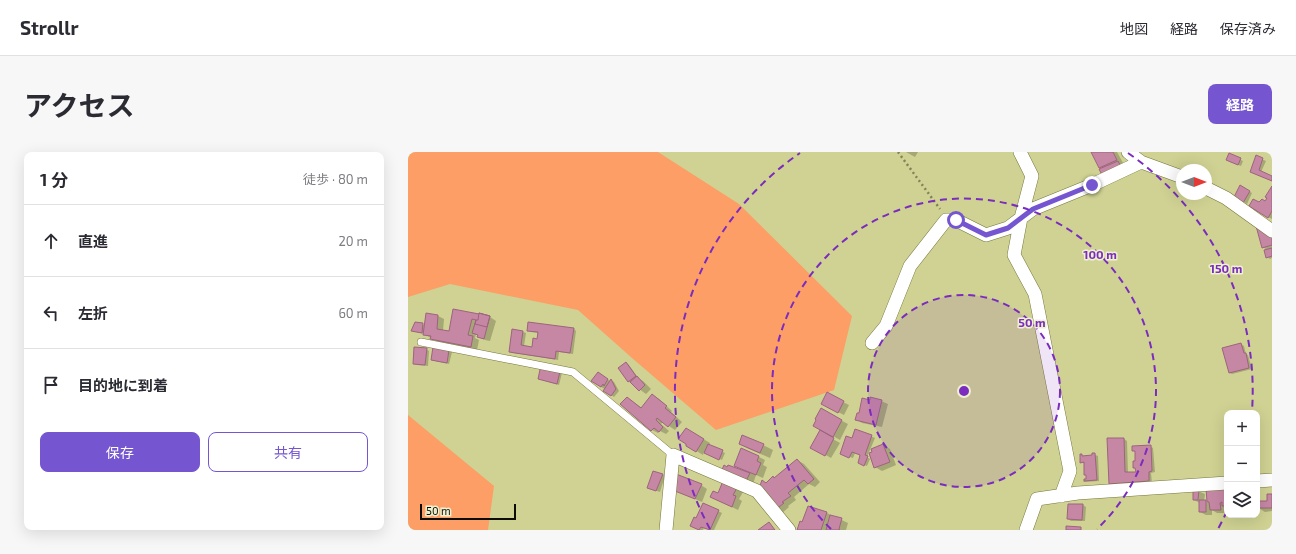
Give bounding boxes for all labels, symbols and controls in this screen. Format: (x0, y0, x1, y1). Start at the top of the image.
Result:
text: Strollr (20, 16, 79, 39)
text: 地図 (1120, 20, 1148, 37)
text: 経路 (1170, 20, 1198, 37)
text: 保存済み (1220, 20, 1276, 37)
button: 経路 (1208, 84, 1272, 124)
text: アクセス (24, 88, 135, 122)
north arrow (1176, 164, 1212, 200)
text: 1 分 (40, 169, 68, 189)
text: 徒歩 · 80 m (303, 171, 368, 187)
route end (1083, 176, 1101, 194)
route start (947, 211, 965, 229)
icon: ahead (40, 230, 62, 252)
text: 直進 (78, 232, 108, 250)
text: 20 m (339, 233, 368, 249)
text: 100 m (1083, 247, 1117, 261)
text: 150 m (1210, 261, 1242, 275)
icon: left (40, 302, 62, 324)
text: 左折 (78, 304, 108, 322)
text: 60 m (338, 305, 368, 321)
text: 50 m (1018, 315, 1046, 329)
icon: arrive (40, 374, 62, 396)
text: 目的地に到着 (78, 376, 168, 394)
centre of rings (957, 384, 971, 398)
map controls (1224, 410, 1260, 518)
button: + (1224, 410, 1260, 446)
button: 保存 (40, 432, 200, 472)
button: 共有 (208, 432, 368, 472)
button: − (1224, 446, 1260, 482)
button: layers (1224, 482, 1260, 518)
scale bar (420, 502, 516, 521)
text: 50 m (426, 504, 451, 517)

